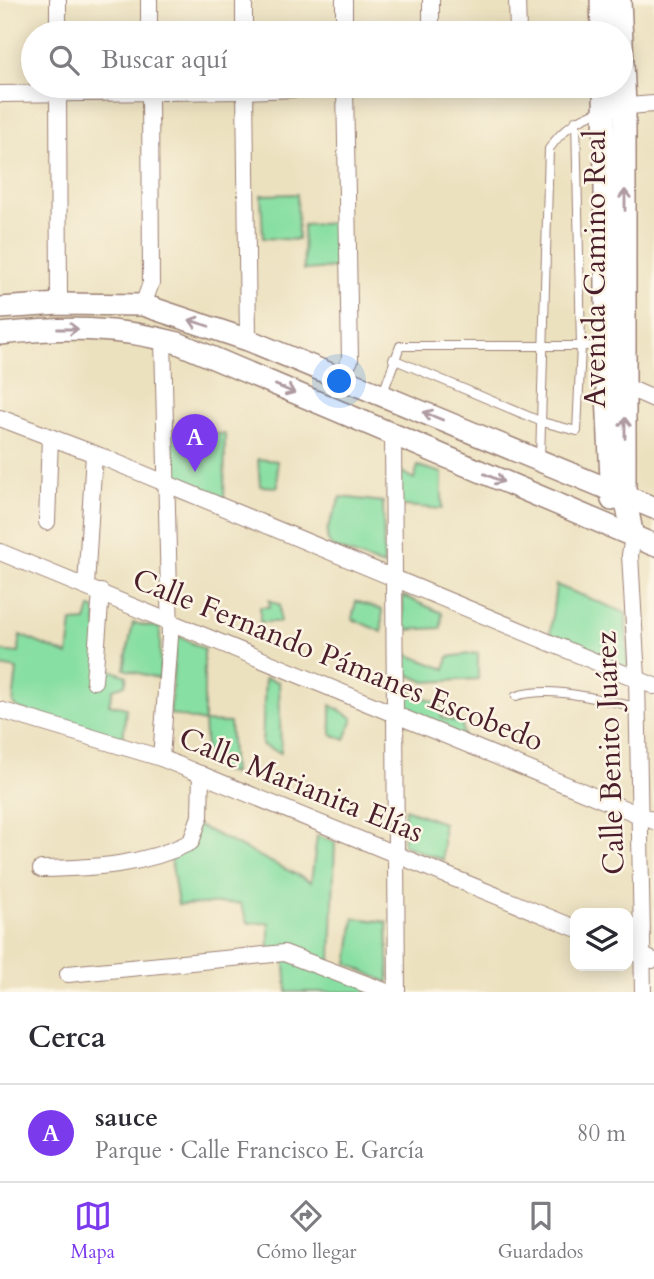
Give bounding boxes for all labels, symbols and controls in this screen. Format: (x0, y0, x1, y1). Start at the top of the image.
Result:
search box (21, 21, 633, 98)
icon: search (45, 41, 83, 79)
text: Buscar aquí (101, 42, 228, 77)
street label: Avenida Camino Real (575, 129, 616, 408)
one-way arrow (618, 189, 632, 212)
one-way arrow (188, 316, 210, 328)
one-way arrow (56, 322, 79, 336)
your location (322, 364, 356, 398)
one-way arrow (274, 383, 295, 396)
one-way arrow (422, 409, 444, 422)
pin: A (172, 414, 218, 472)
one-way arrow (618, 416, 632, 439)
one-way arrow (483, 472, 504, 485)
street label: Calle Fernando Pámanes Escobedo (126, 559, 550, 761)
street label: Calle Benito Juárez (585, 630, 635, 875)
street label: Calle Marianita Elías (173, 717, 429, 853)
map controls (570, 908, 633, 971)
button: layers (570, 908, 633, 971)
text: Cerca (28, 1017, 106, 1058)
text: sauce (95, 1100, 158, 1135)
text: A (42, 1118, 60, 1149)
text: 80 m (577, 1118, 626, 1149)
text: Parque · Calle Francisco E. García (95, 1135, 424, 1166)
tab: Mapa (71, 1197, 115, 1265)
tab: Cómo llegar (256, 1197, 357, 1265)
tab: Guardados (498, 1197, 583, 1265)

